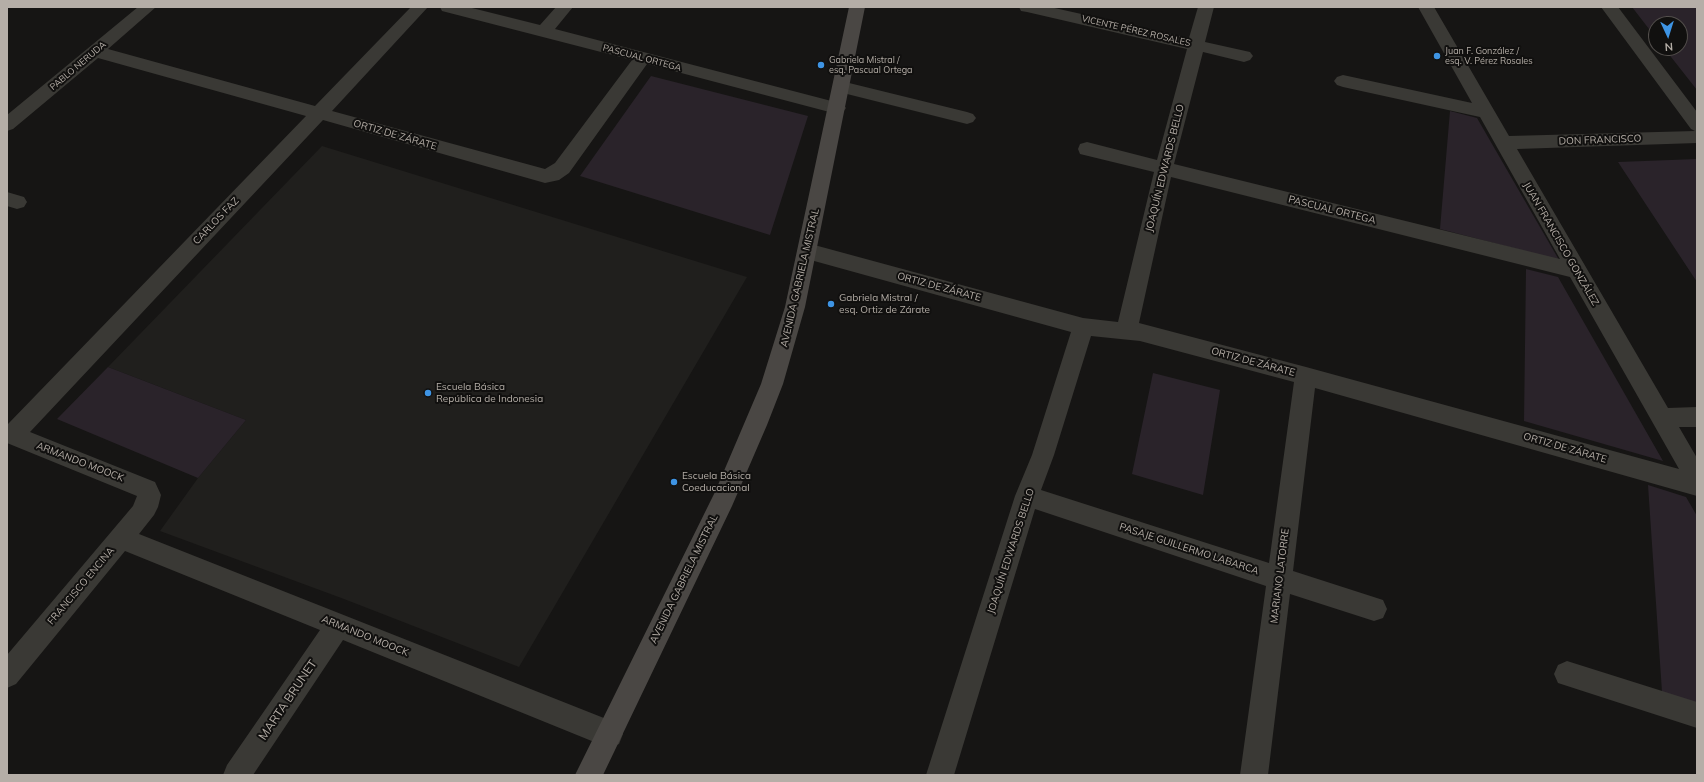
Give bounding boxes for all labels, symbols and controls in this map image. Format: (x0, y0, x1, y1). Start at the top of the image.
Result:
street label: VICENTE PÉREZ ROSALES (1081, 13, 1191, 49)
north arrow (1648, 16, 1688, 56)
street label: PABLO NERUDA (48, 39, 108, 93)
text: N (1664, 40, 1673, 54)
street label: PASCUAL ORTEGA (602, 42, 682, 74)
place label: Juan F. González / esq. V. Pérez Rosales (1445, 46, 1533, 67)
marker: Juan F. González / esq. V. Pérez Rosales (1432, 51, 1442, 61)
place label: Gabriela Mistral / esq. Pascual Ortega (829, 55, 912, 76)
marker: Gabriela Mistral / esq. Pascual Ortega (816, 60, 826, 70)
street label: JOAQUÍN EDWARDS BELLO (1143, 103, 1187, 233)
street label: ORTIZ DE ZÁRATE (352, 117, 438, 153)
street label: DON FRANCISCO (1559, 133, 1641, 147)
street label: JUAN FRANCISCO GONZÁLEZ (1521, 180, 1601, 308)
street label: PASCUAL ORTEGA (1287, 193, 1377, 227)
street label: CARLOS FAZ (191, 195, 241, 247)
street label: AVENIDA GABRIELA MISTRAL (778, 207, 822, 349)
street label: ORTIZ DE ZÁRATE (896, 270, 982, 304)
place label: Gabriela Mistral / esq. Ortiz de Zárate (839, 292, 930, 316)
marker: Gabriela Mistral / esq. Ortiz de Zárate (826, 299, 836, 309)
street label: ORTIZ DE ZÁRATE (1210, 345, 1296, 379)
place label: Escuela Básica República de Indonesia (436, 381, 543, 404)
marker: Escuela Básica República de Indonesia (423, 388, 433, 398)
street label: ORTIZ DE ZÁRATE (1522, 430, 1608, 466)
street label: ARMANDO MOOCK (35, 440, 125, 484)
place label: Escuela Básica Coeducacional (682, 470, 751, 494)
marker: Escuela Básica Coeducacional (669, 477, 679, 487)
street label: JOAQUÍN EDWARDS BELLO (985, 487, 1037, 615)
street label: AVENIDA GABRIELA MISTRAL (647, 513, 721, 645)
street label: PASAJE GUILLERMO LABARCA (1118, 521, 1260, 577)
street label: MARIANO LATORRE (1268, 528, 1292, 624)
street label: FRANCISCO ENCINA (45, 545, 117, 627)
street label: ARMANDO MOOCK (320, 613, 410, 659)
street label: MARTA BRUNET (256, 657, 320, 743)

